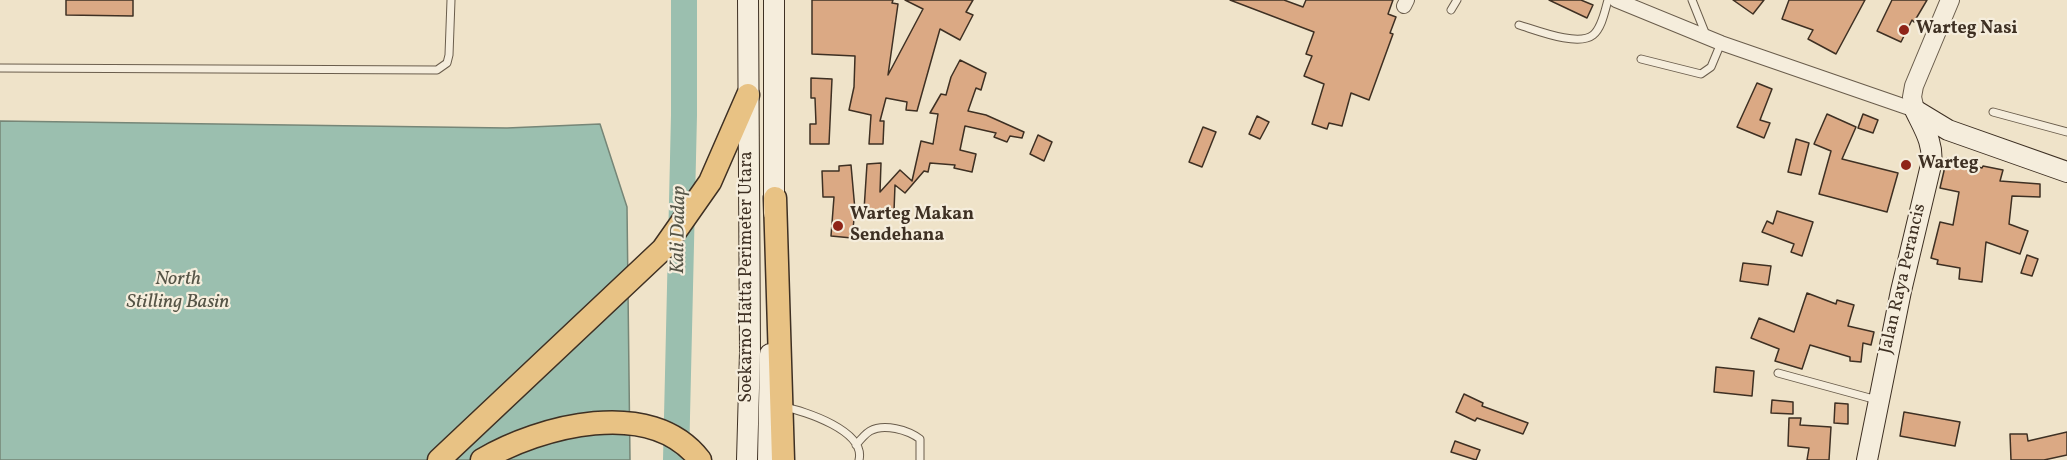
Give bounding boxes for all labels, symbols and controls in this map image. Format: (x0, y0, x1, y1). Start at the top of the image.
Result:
place label: Warteg Nasi (1916, 19, 2018, 41)
marker: Warteg Nasi (1897, 23, 1911, 37)
street label: Soekarno Hatta Perimeter Utara (737, 151, 759, 403)
place label: Warteg (1918, 154, 1979, 176)
marker: Warteg (1899, 158, 1913, 172)
water label: Kali Dadap (667, 186, 693, 274)
street label: Jalan Raya Perancis (1876, 202, 1932, 356)
place label: Warteg Makan Sendehana (850, 205, 974, 248)
marker: Warteg Makan Sendehana (831, 219, 845, 233)
water label: North Stilling Basin (127, 268, 229, 315)

